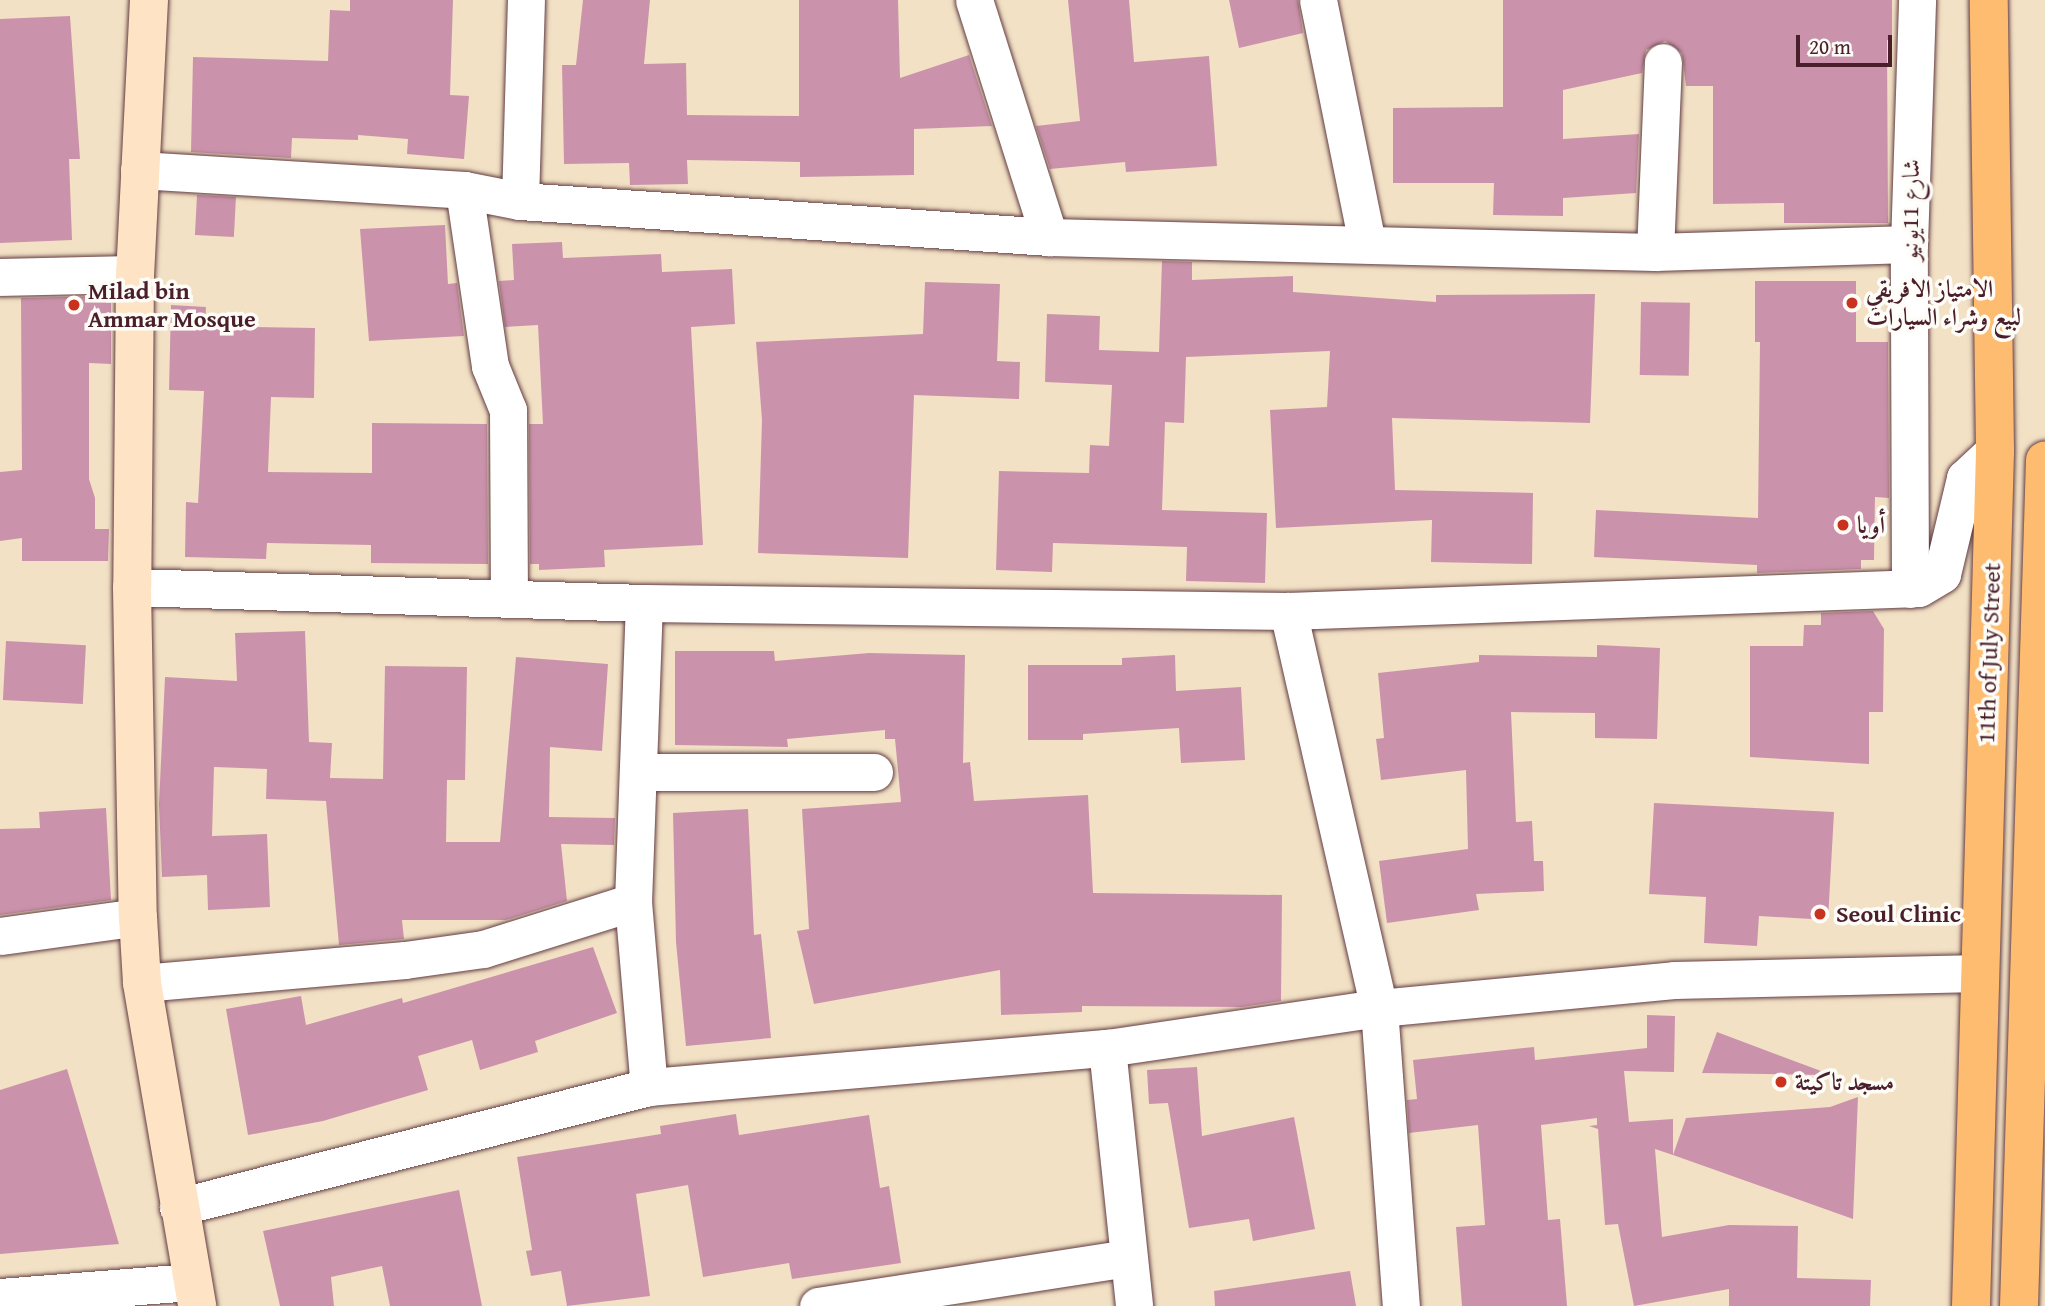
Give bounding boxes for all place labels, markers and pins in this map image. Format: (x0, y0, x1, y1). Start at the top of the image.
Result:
place label: الامتياز الافريقي لبيع وشراء السيارات (1866, 275, 2021, 331)
place label: Milad bin Ammar Mosque (88, 277, 256, 333)
marker: الامتياز الافريقي لبيع وشراء السيارات (1844, 295, 1860, 311)
marker: Milad bin Ammar Mosque (66, 297, 82, 313)
place label: أويا (1857, 511, 1885, 539)
marker: أويا (1835, 517, 1851, 533)
place label: Seoul Clinic (1836, 900, 1961, 928)
marker: Seoul Clinic (1810, 904, 1830, 924)
place label: مسجد تاكيتة (1795, 1068, 1894, 1096)
marker: مسجد تاكيتة (1773, 1074, 1789, 1090)

